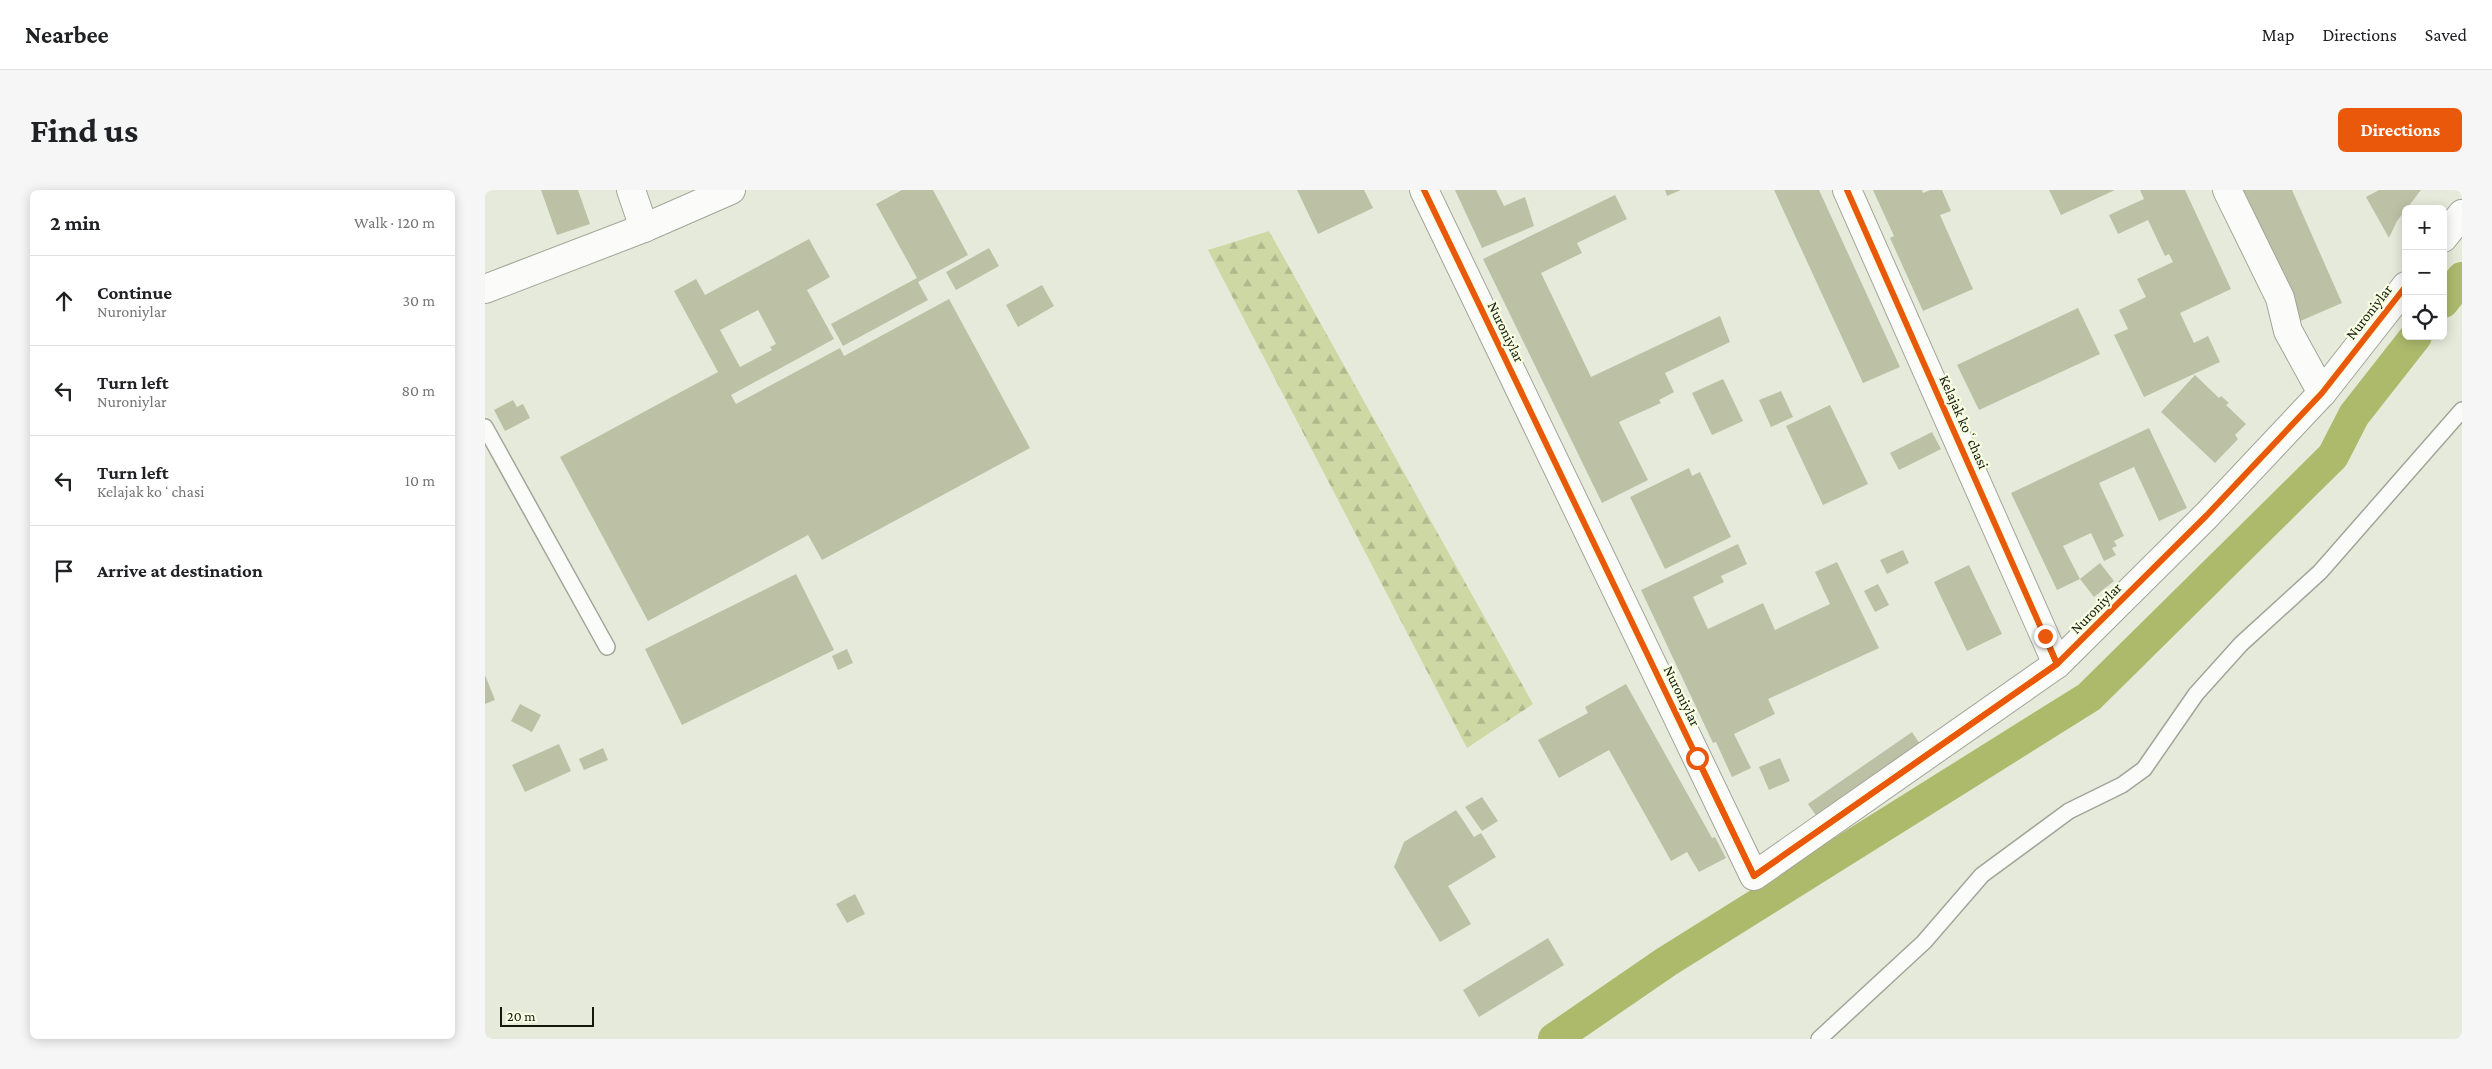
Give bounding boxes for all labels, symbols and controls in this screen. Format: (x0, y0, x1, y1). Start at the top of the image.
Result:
text: Nearbee (25, 21, 109, 48)
text: Map (2262, 25, 2294, 45)
text: Directions (2322, 25, 2397, 45)
text: Saved (2425, 25, 2467, 45)
button: Directions (2338, 108, 2462, 152)
text: Find us (30, 111, 138, 150)
map controls (2402, 205, 2447, 340)
button: + (2402, 205, 2447, 250)
text: 2 min (50, 211, 101, 235)
text: Walk · 120 m (354, 214, 435, 231)
button: − (2402, 250, 2447, 295)
street label: Nuroniylar (2343, 281, 2397, 343)
text: Continue (97, 282, 172, 303)
icon: ahead (50, 287, 78, 315)
text: 30 m (403, 292, 435, 309)
button: locate (2402, 295, 2447, 340)
street label: Nuroniylar (1484, 299, 1528, 366)
text: Nuroniylar (97, 303, 167, 320)
text: Turn left (97, 372, 169, 393)
street label: Kelajak koʻchasi (1935, 373, 1992, 472)
icon: left (50, 377, 78, 405)
text: 80 m (401, 382, 435, 399)
text: Nuroniylar (97, 393, 167, 410)
text: Turn left (97, 462, 169, 483)
icon: left (50, 467, 78, 495)
text: 10 m (405, 472, 435, 489)
text: Kelajak koʻchasi (97, 483, 204, 500)
icon: arrive (50, 557, 78, 585)
text: Arrive at destination (97, 560, 263, 581)
street label: Nuroniylar (2067, 579, 2126, 637)
route end (2034, 625, 2057, 648)
street label: Nuroniylar (1660, 663, 1704, 730)
route start (1686, 747, 1709, 770)
scale bar (500, 1004, 594, 1027)
text: 20 m (507, 1008, 535, 1024)

